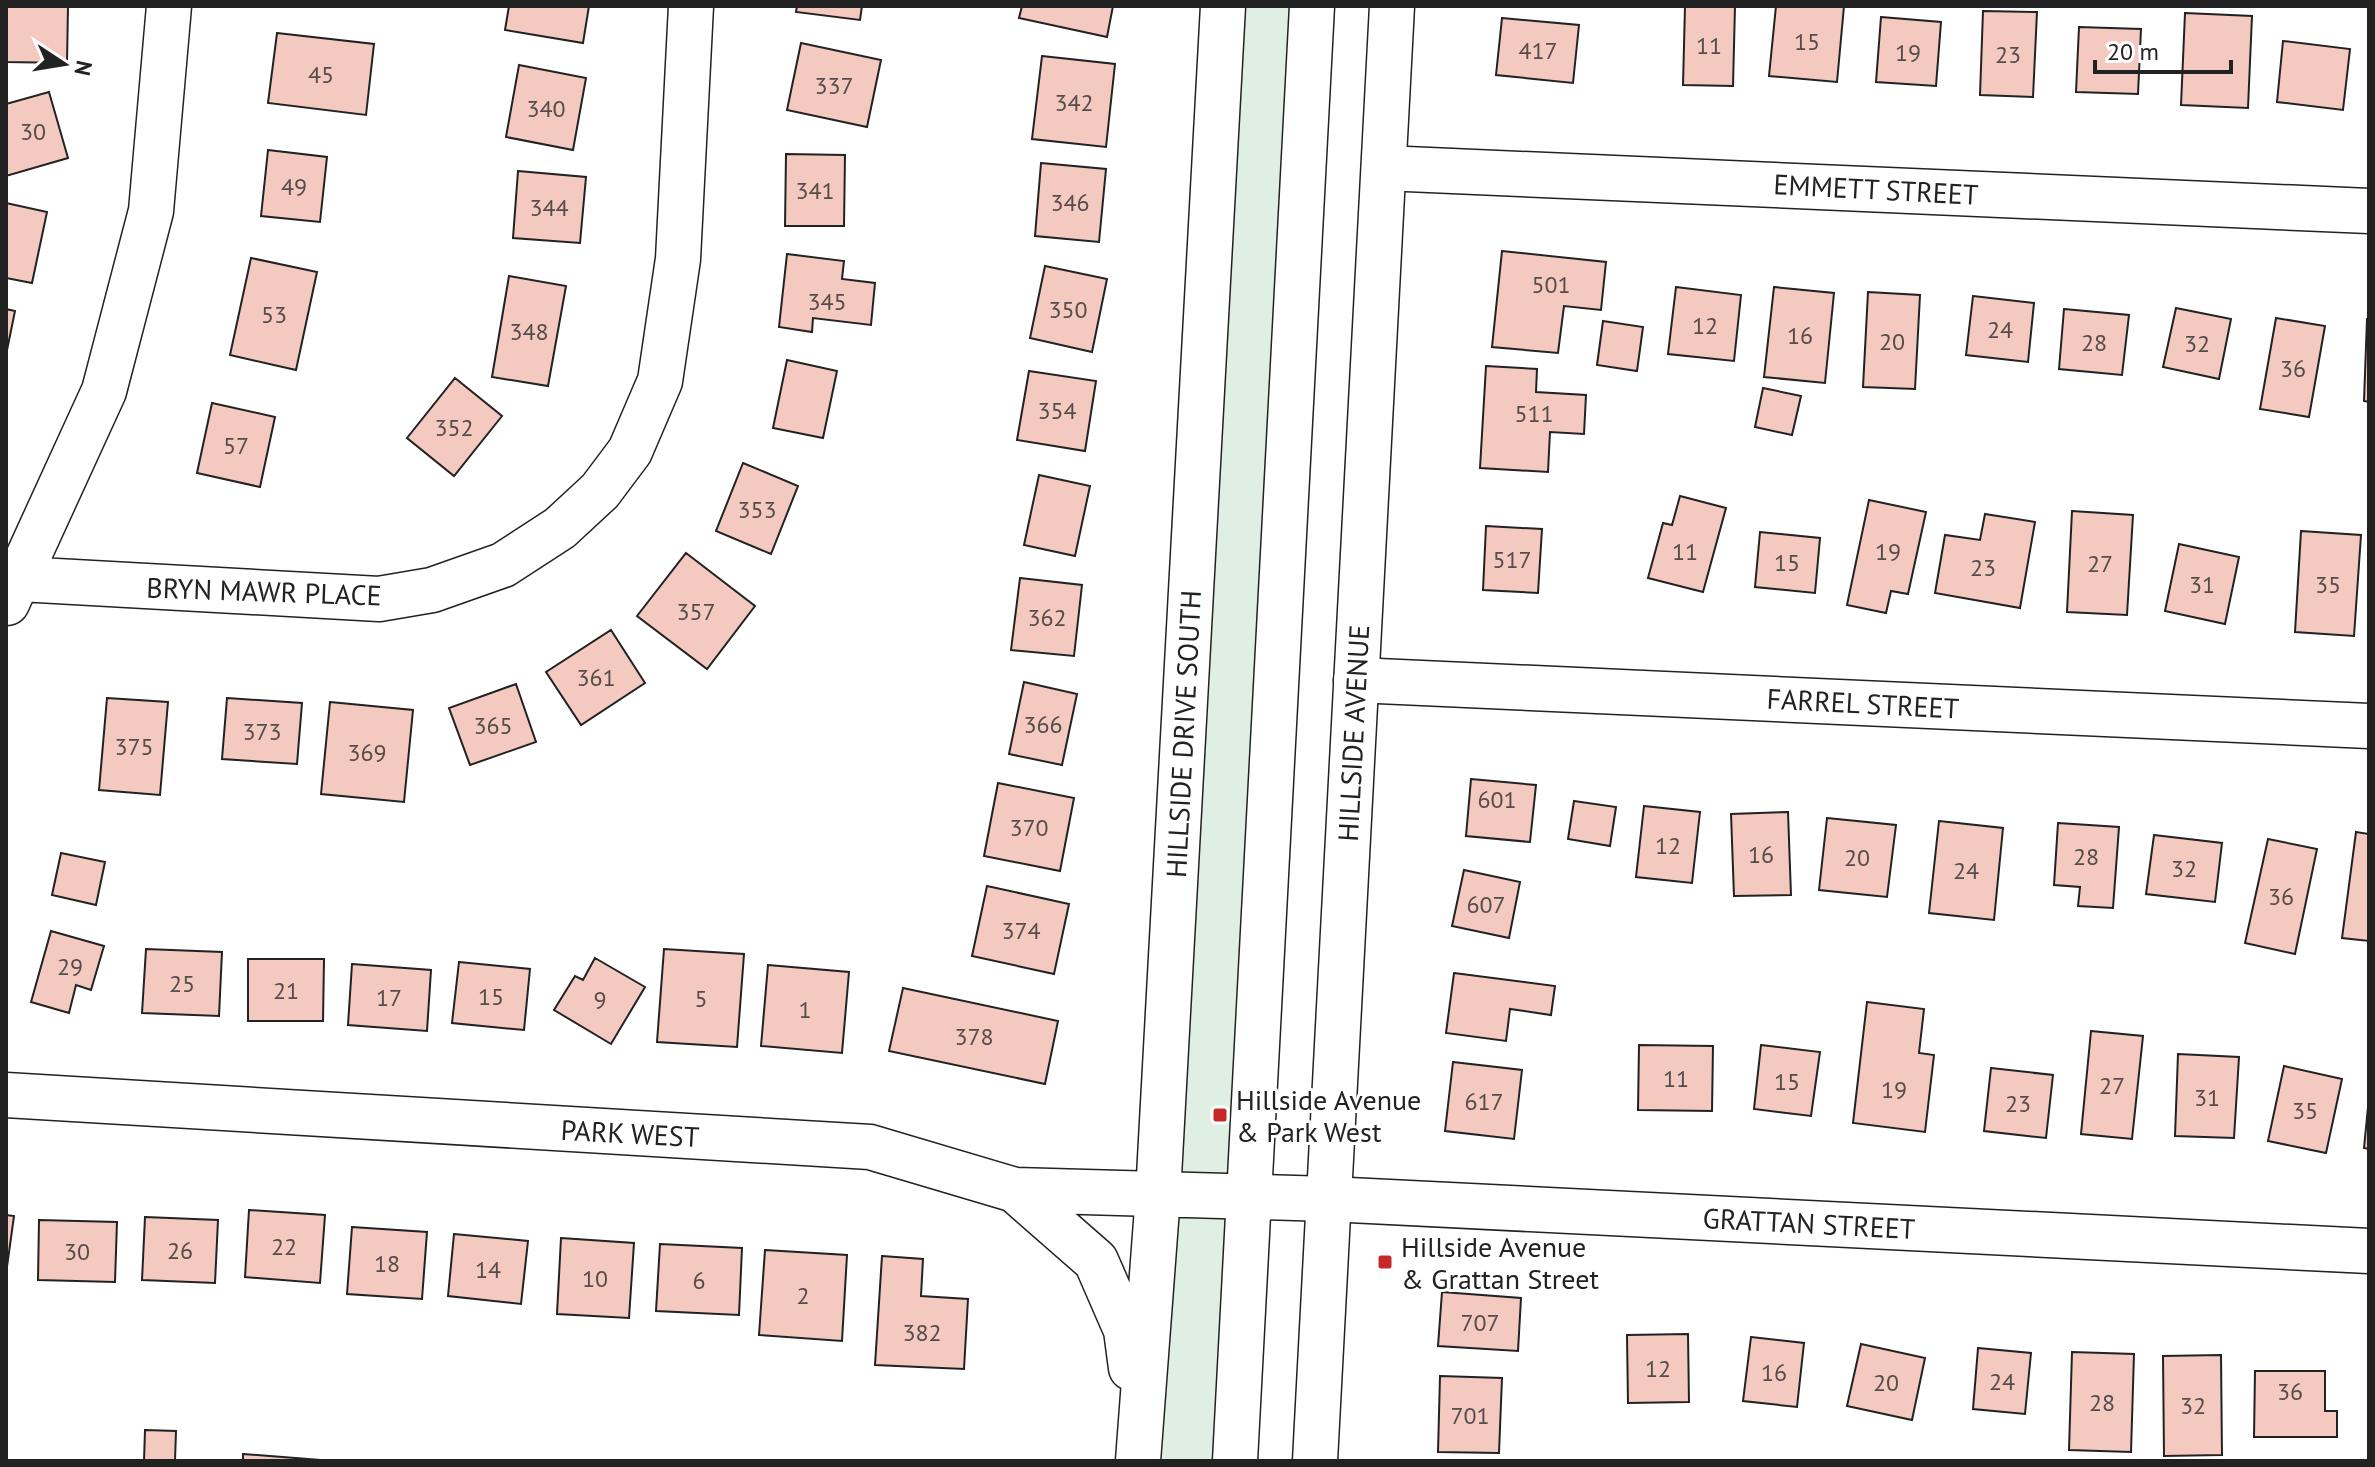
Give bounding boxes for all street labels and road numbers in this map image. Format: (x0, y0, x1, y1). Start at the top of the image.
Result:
street label: EMMETT STREET (1773, 165, 1980, 213)
street label: BRYN MAWR PLACE (146, 568, 382, 614)
street label: HILLSIDE DRIVE SOUTH (1157, 589, 1209, 879)
street label: HILLSIDE AVENUE (1329, 624, 1377, 842)
street label: FARREL STREET (1766, 679, 1961, 727)
street label: PARK WEST (560, 1111, 701, 1155)
street label: GRATTAN STREET (1702, 1199, 1917, 1247)

